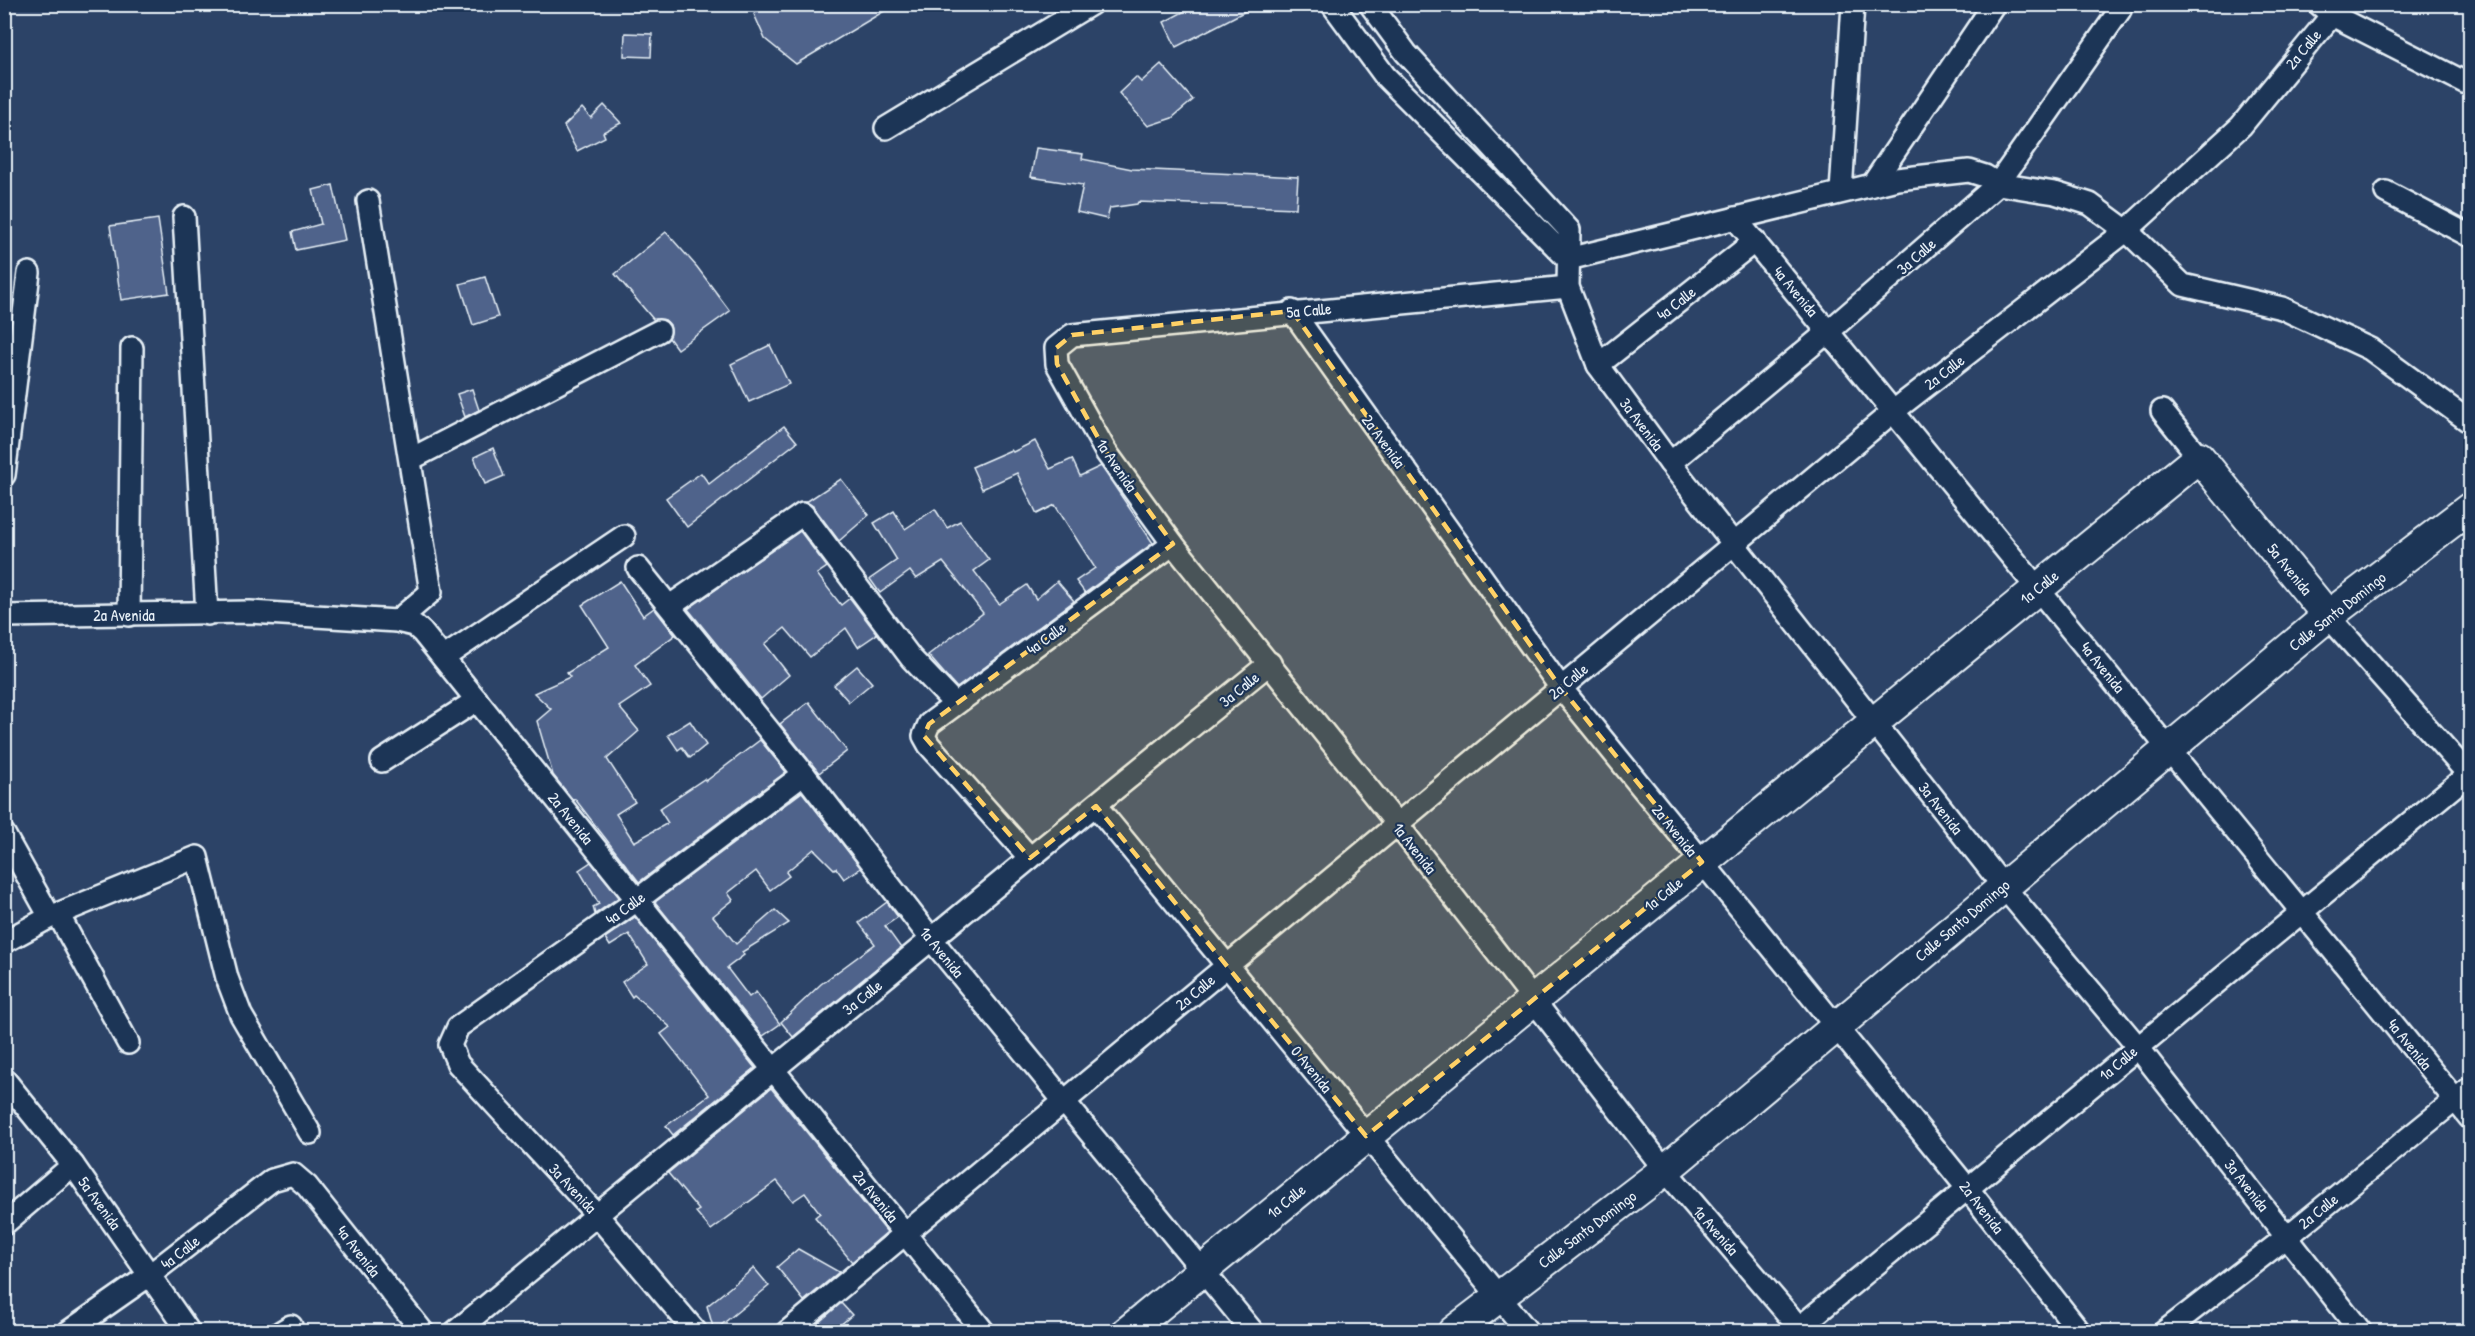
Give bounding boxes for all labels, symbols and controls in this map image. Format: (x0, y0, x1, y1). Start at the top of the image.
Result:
street label: 2a Calle (2280, 24, 2327, 74)
street label: 3a Calle (1892, 232, 1941, 279)
street label: 4a Avenida (1768, 261, 1824, 321)
street label: 4a Calle (1652, 280, 1701, 325)
street label: 5a Calle (1286, 297, 1333, 323)
street label: 2a Calle (1919, 349, 1969, 395)
street label: 3a Avenida (1615, 393, 1669, 455)
street label: 2a Avenida (1357, 410, 1411, 472)
street label: 1a Avenida (1091, 434, 1143, 496)
street label: 5a Avenida (2262, 539, 2318, 599)
street label: 1a Calle (2015, 564, 2064, 609)
street label: Calle Santo Domingo (2284, 566, 2391, 656)
street label: 2a Avenida (93, 604, 155, 626)
street label: 4a Calle (1022, 616, 1071, 660)
street label: 4a Avenida (2076, 637, 2130, 697)
street label: 2a Calle (1543, 657, 1593, 704)
street label: 3a Calle (1214, 666, 1264, 712)
street label: 3a Avenida (1914, 777, 1968, 839)
street label: 2a Avenida (543, 787, 599, 849)
street label: 2a Avenida (1647, 799, 1703, 861)
street label: 1a Avenida (1388, 818, 1442, 878)
street label: 1a Calle (1639, 871, 1688, 916)
street label: Calle Santo Domingo (1910, 873, 2015, 966)
street label: 4a Calle (601, 886, 650, 930)
street label: 1a Avenida (915, 922, 969, 982)
street label: 2a Calle (1170, 968, 1220, 1015)
street label: 3a Calle (837, 974, 887, 1020)
street label: 4a Avenida (2383, 1014, 2437, 1074)
street label: 1a Calle (2094, 1040, 2142, 1086)
street label: 0 Avenida (1286, 1041, 1338, 1097)
street label: 3a Avenida (2220, 1154, 2274, 1216)
street label: 3a Avenida (544, 1158, 602, 1218)
street label: 2a Avenida (848, 1165, 904, 1227)
street label: 5a Avenida (73, 1172, 127, 1234)
street label: 2a Avenida (1954, 1176, 2010, 1238)
street label: 1a Calle (1262, 1178, 1311, 1223)
street label: Calle Santo Domingo (1533, 1184, 1641, 1273)
street label: 2a Calle (2293, 1188, 2343, 1234)
street label: 1a Avenida (1688, 1200, 1744, 1260)
street label: 4a Avenida (332, 1221, 386, 1281)
street label: 4a Calle (156, 1229, 205, 1274)

